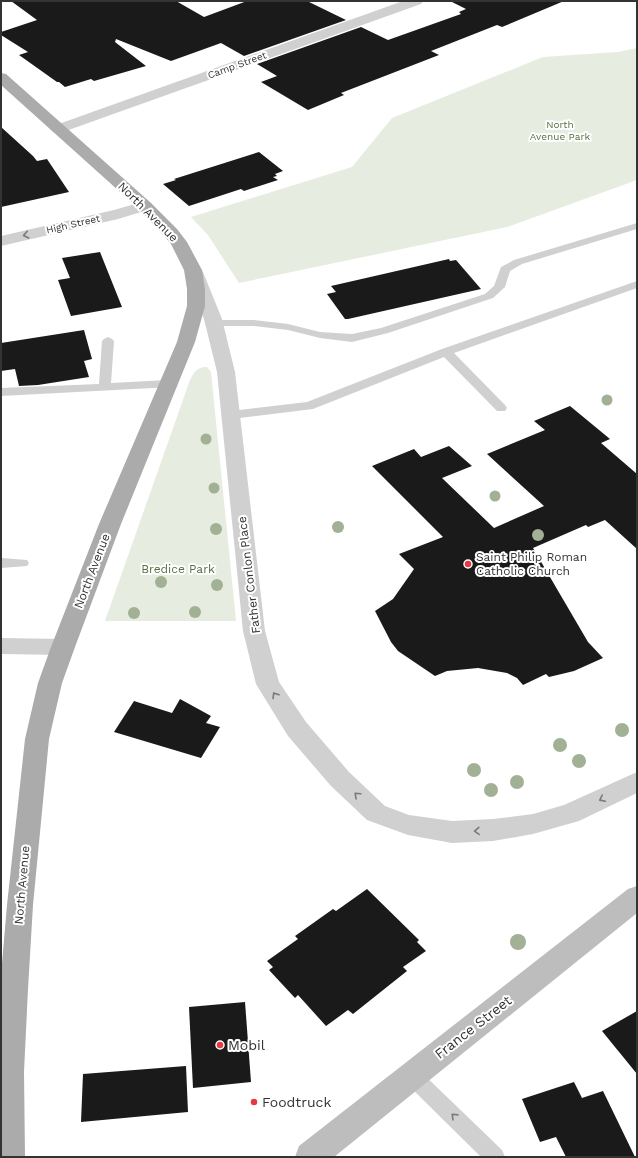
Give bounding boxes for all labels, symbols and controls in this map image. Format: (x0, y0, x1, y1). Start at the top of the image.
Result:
street label: Camp Street (206, 49, 269, 81)
park label: North Avenue Park (530, 119, 590, 142)
street label: North Avenue (115, 179, 181, 245)
street label: High Street (45, 212, 102, 236)
one-way arrow (22, 231, 29, 239)
street label: Father Conlon Place (235, 516, 263, 634)
street label: North Avenue (71, 532, 113, 610)
place label: Saint Philip Roman Catholic Church (476, 550, 587, 578)
marker: Saint Philip Roman Catholic Church (463, 559, 473, 569)
park label: Bredice Park (141, 562, 215, 576)
one-way arrow (272, 692, 280, 699)
one-way arrow (354, 792, 362, 800)
one-way arrow (599, 794, 606, 802)
one-way arrow (474, 826, 480, 835)
street label: North Avenue (12, 845, 32, 925)
street label: France Street (431, 992, 515, 1062)
place label: Mobil (228, 1037, 266, 1053)
marker: Mobil (215, 1040, 225, 1050)
place label: Foodtruck (262, 1094, 331, 1110)
marker: Foodtruck (249, 1097, 259, 1107)
one-way arrow (451, 1113, 459, 1121)

